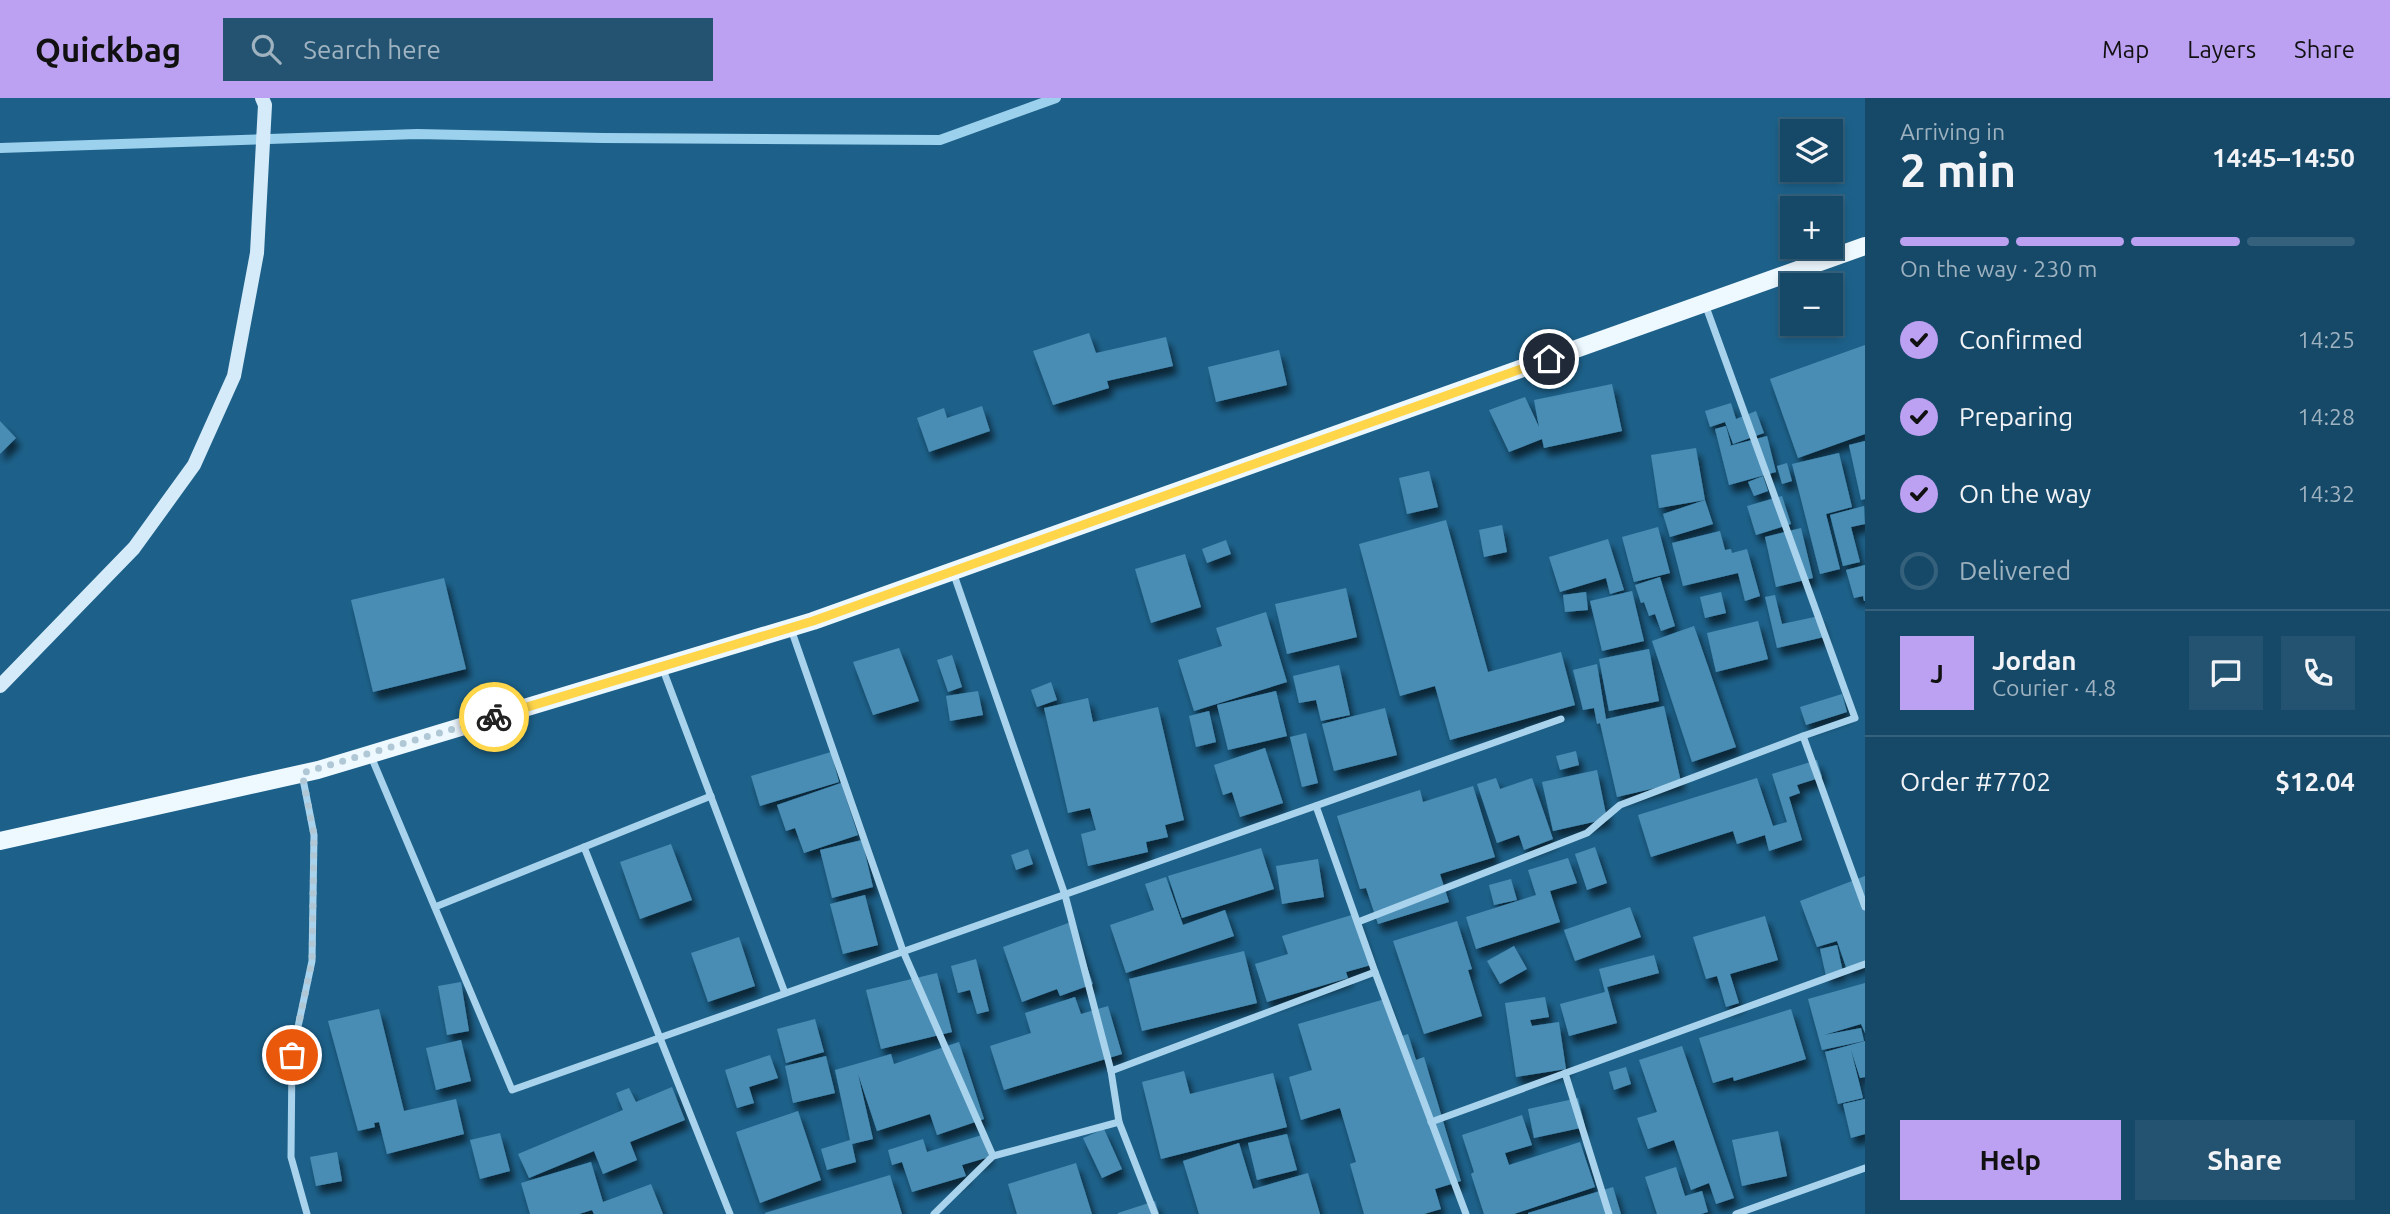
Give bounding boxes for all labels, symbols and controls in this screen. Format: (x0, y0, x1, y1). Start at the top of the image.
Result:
search box (223, 18, 713, 81)
icon: search (247, 30, 285, 68)
text: Quickbag (35, 31, 181, 68)
text: Search here (303, 35, 441, 64)
text: Map (2102, 36, 2149, 63)
text: Layers (2187, 36, 2256, 63)
text: Share (2294, 36, 2355, 63)
map controls (1780, 119, 1843, 336)
button: layers (1780, 119, 1843, 182)
text: Arriving in (1900, 119, 2005, 144)
text: 14:45–14:50 (2212, 143, 2355, 172)
text: 2 min (1900, 144, 2016, 196)
button: + (1780, 196, 1843, 259)
text: On the way · 230 m (1900, 256, 2097, 281)
button: − (1780, 273, 1843, 336)
icon: check (1900, 321, 1938, 359)
text: Confirmed (1959, 325, 2083, 354)
text: 14:25 (2297, 327, 2355, 352)
pin (1519, 329, 1579, 389)
icon: home (1530, 340, 1568, 378)
icon: check (1900, 398, 1938, 436)
text: Preparing (1959, 402, 2073, 431)
text: 14:28 (2297, 404, 2355, 429)
icon: check (1900, 475, 1938, 513)
text: On the way (1959, 479, 2091, 508)
text: 14:32 (2297, 481, 2355, 506)
text: Delivered (1959, 556, 2071, 585)
button: chat (2189, 636, 2263, 710)
button: phone (2281, 636, 2355, 710)
text: Jordan (1992, 646, 2077, 675)
text: J (1930, 659, 1944, 688)
text: Courier · 4.8 (1992, 675, 2116, 700)
courier (459, 682, 529, 752)
icon: bike (475, 698, 513, 736)
text: Order #7702 (1900, 767, 2051, 796)
text: $12.04 (2275, 767, 2355, 796)
pin (262, 1025, 322, 1085)
icon: bag (273, 1036, 311, 1074)
button: Help (1900, 1120, 2121, 1200)
button: Share (2135, 1120, 2355, 1200)

